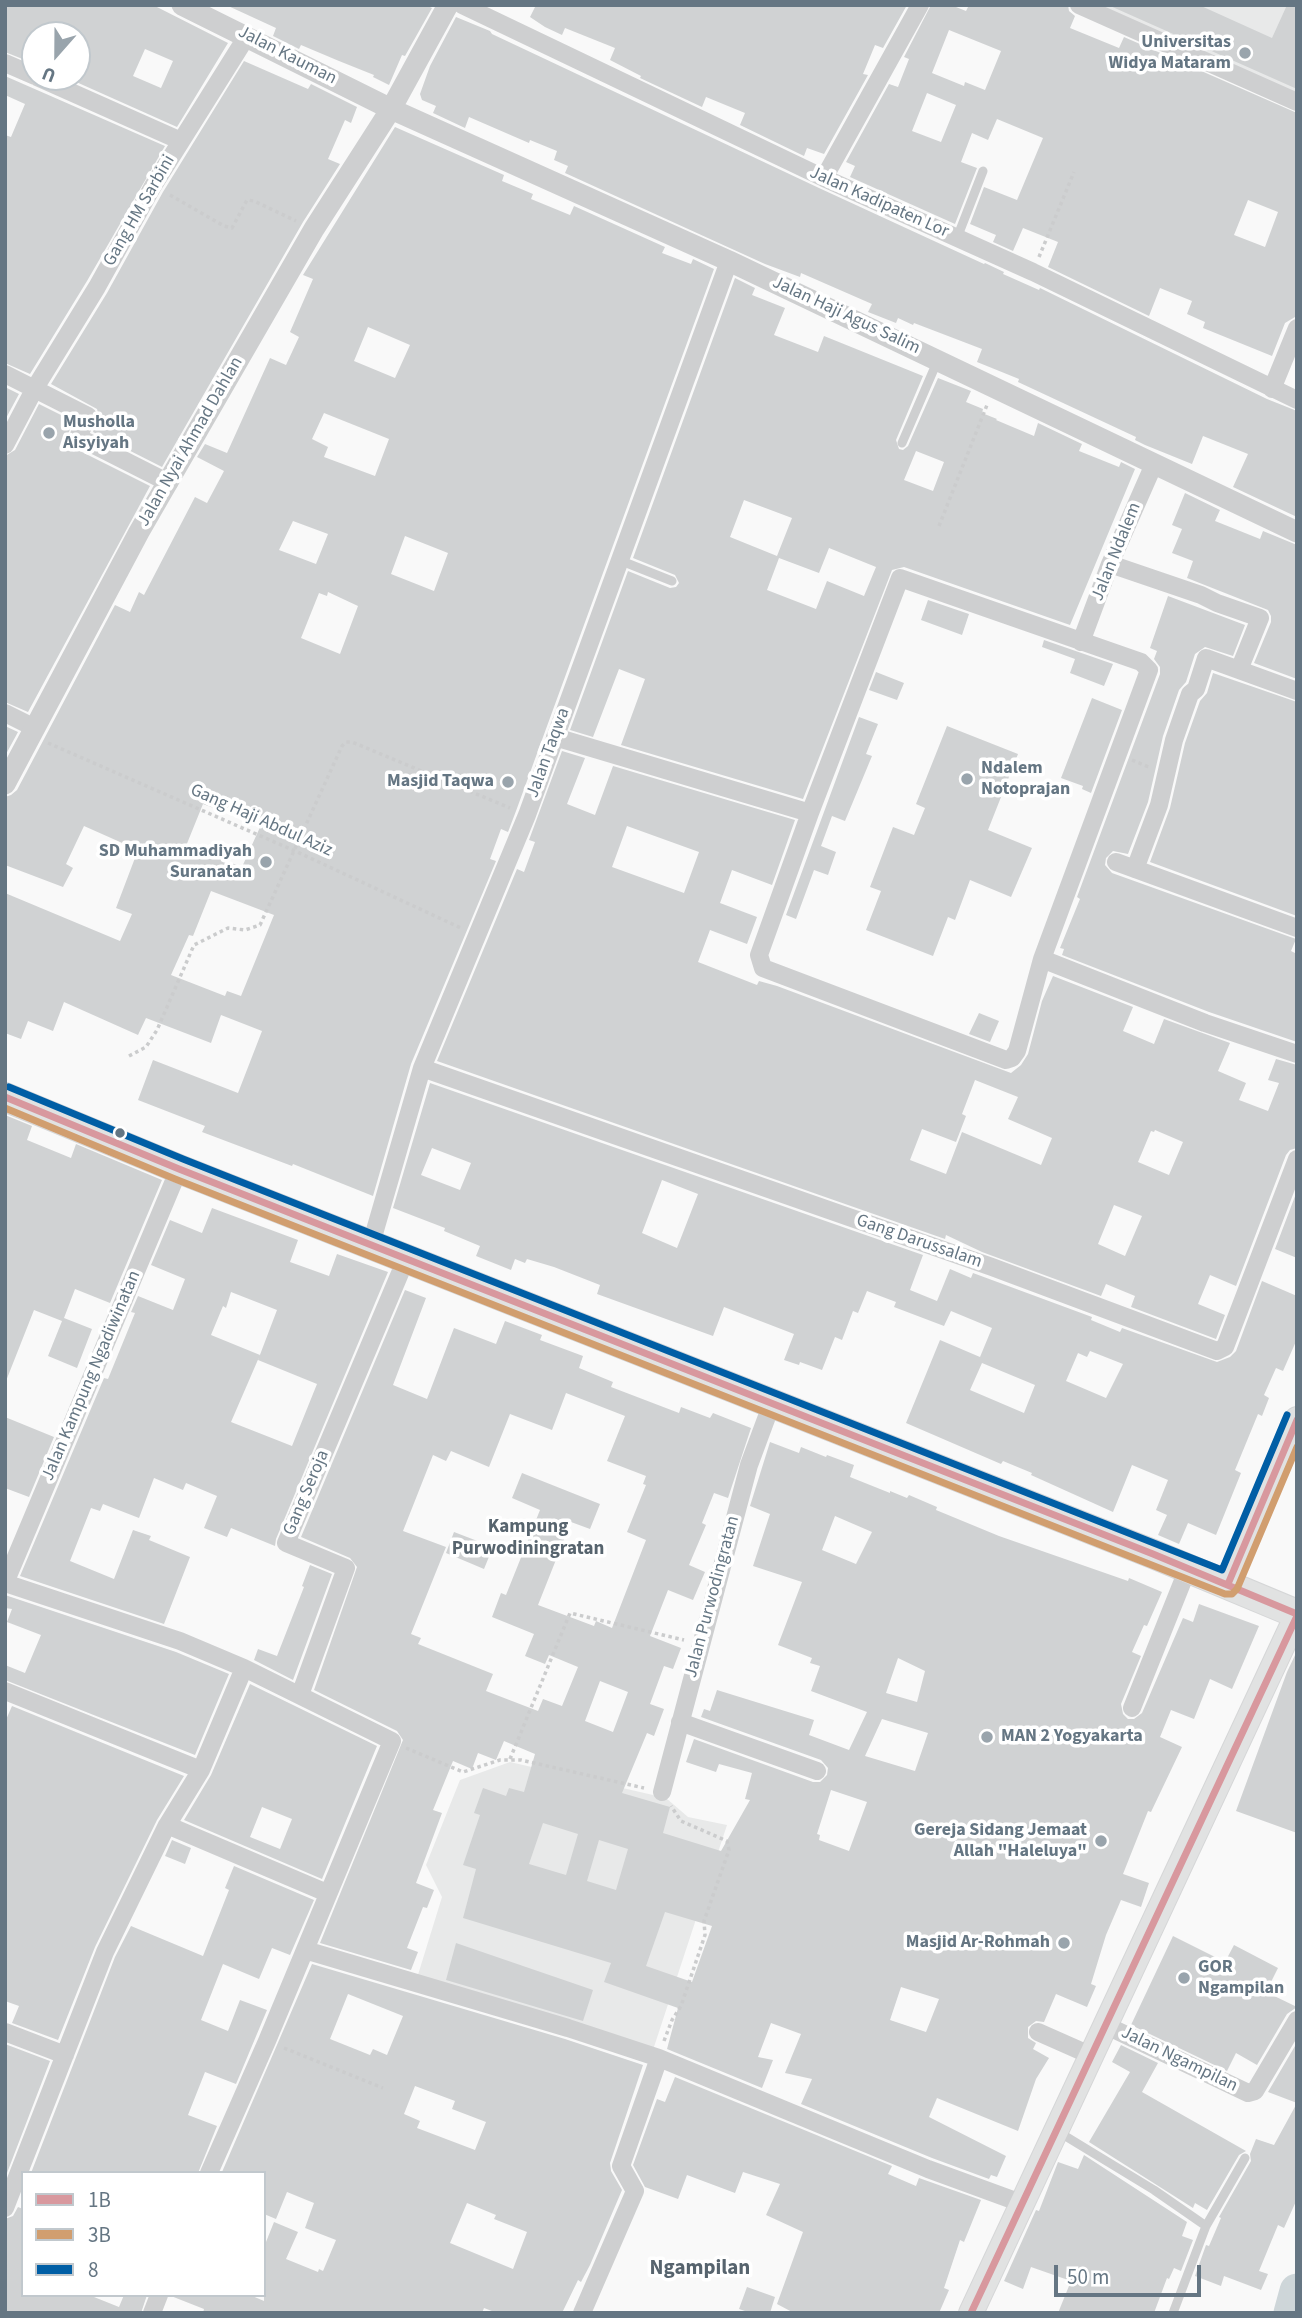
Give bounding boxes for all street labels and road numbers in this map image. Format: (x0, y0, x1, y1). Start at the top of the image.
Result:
street label: Jalan Kauman (234, 22, 340, 90)
street label: Gang HM Sarbini (99, 152, 181, 270)
street label: Jalan Kadipaten Lor (806, 163, 952, 243)
street label: Jalan Haji Agus Salim (769, 272, 923, 360)
street label: Jalan Nyai Ahmad Dahlan (134, 353, 248, 531)
street label: Jalan Ndalem (1088, 500, 1146, 604)
street label: Jalan Taqwa (523, 705, 575, 801)
street label: Gang Haji Abdul Aziz (187, 780, 335, 862)
street label: Gang Darussalam (853, 1210, 985, 1274)
street label: Jalan Kampung Ngadiwinatan (38, 1268, 146, 1484)
street label: Gang Seroja (279, 1447, 335, 1539)
street label: Jalan Purwodingratan (681, 1514, 745, 1680)
street label: Jalan Ngampilan (1117, 2022, 1241, 2098)

